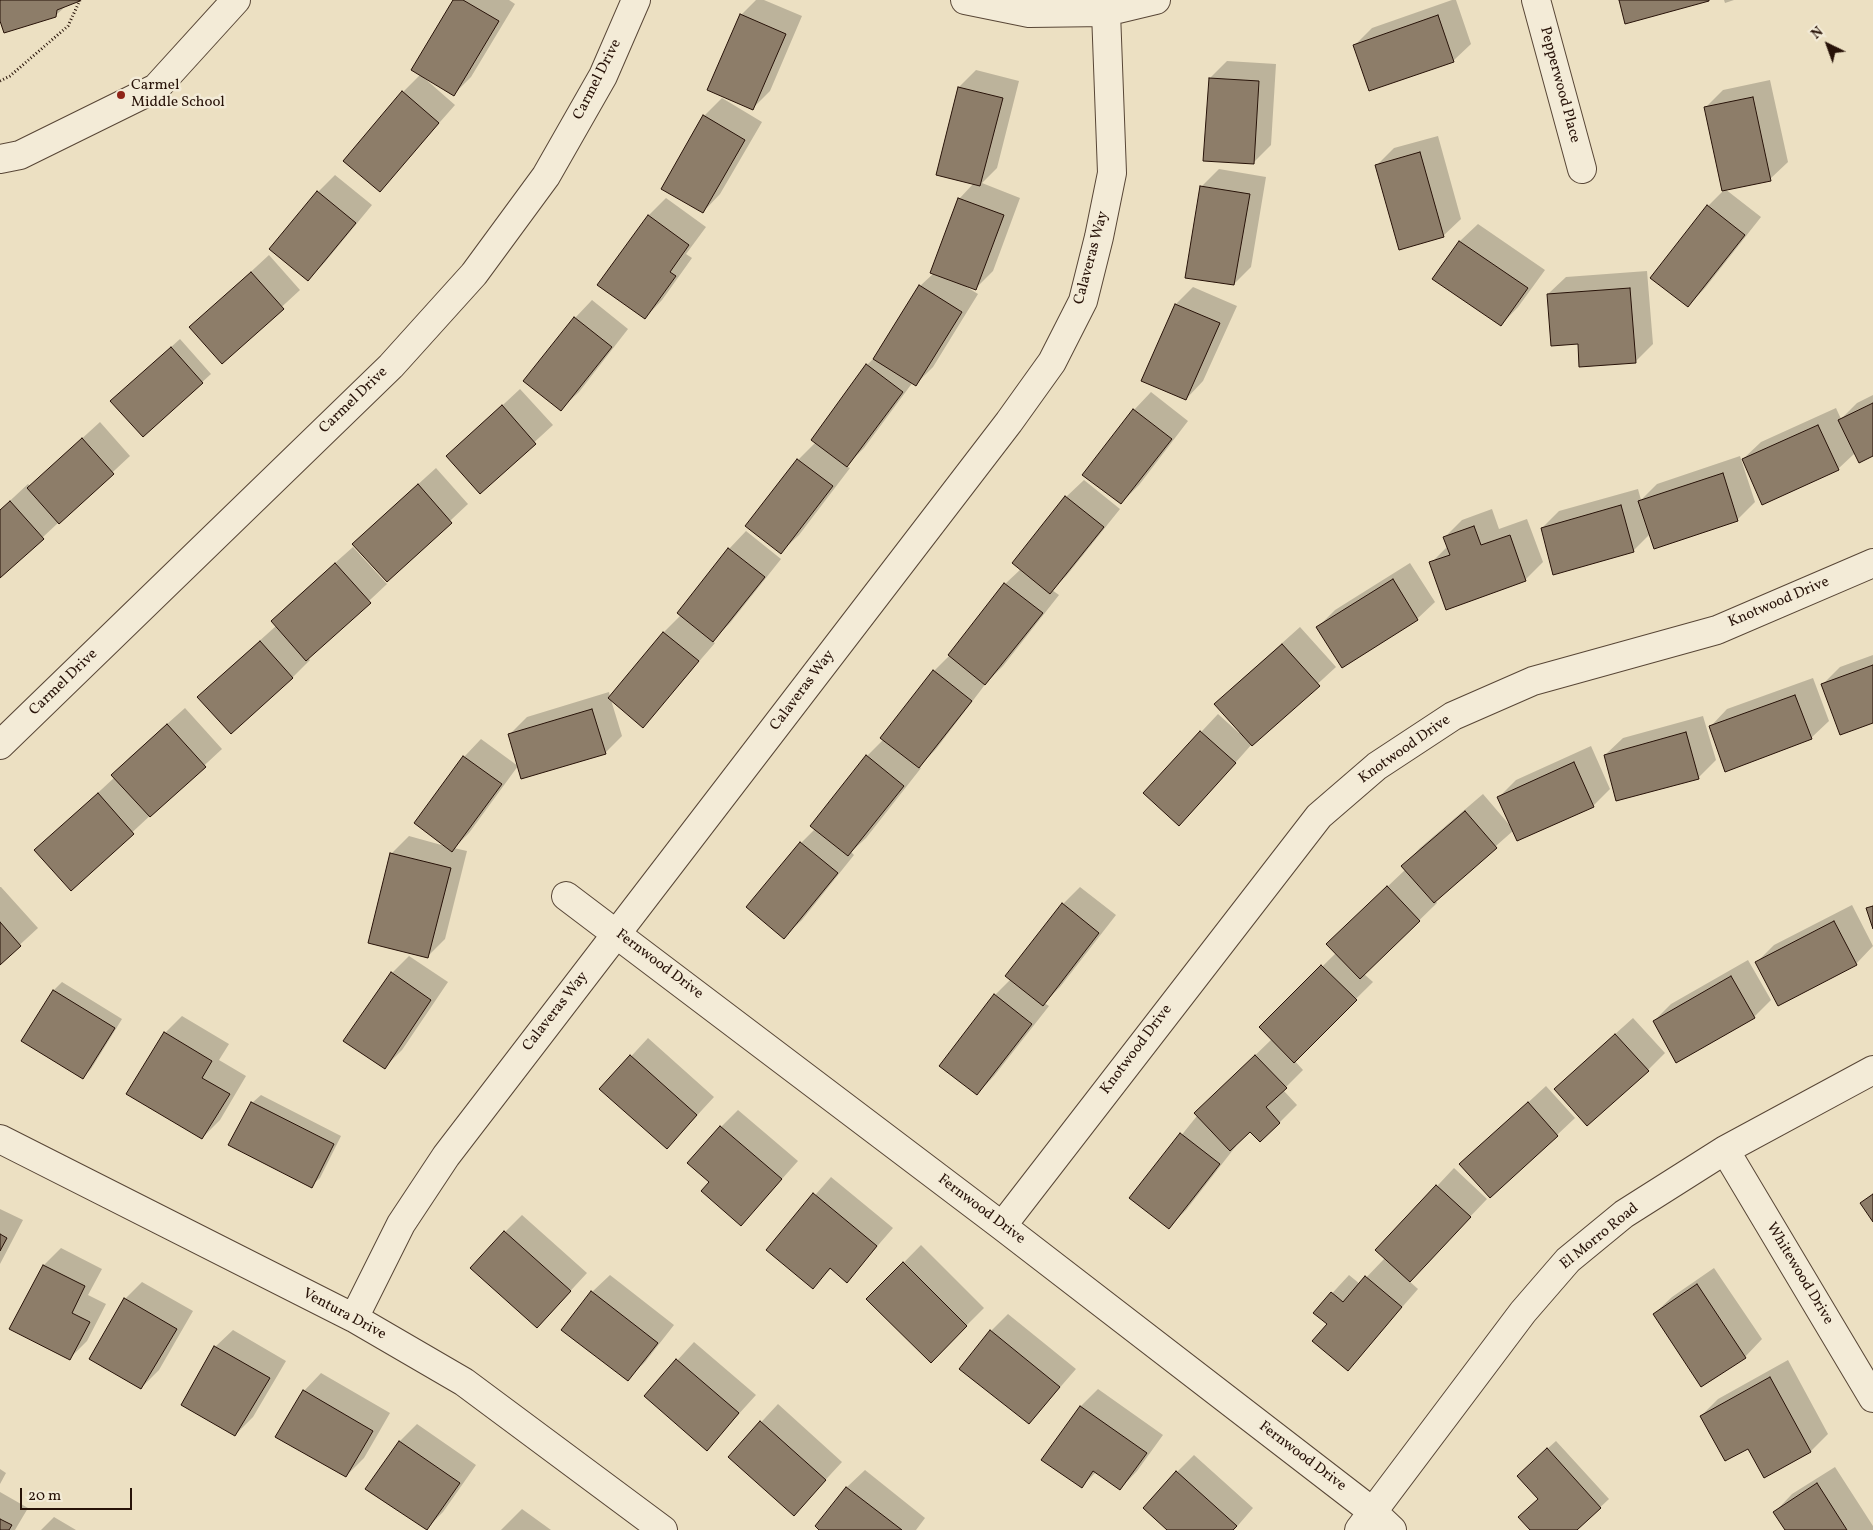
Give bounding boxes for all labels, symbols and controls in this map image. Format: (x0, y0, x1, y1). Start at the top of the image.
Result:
north arrow (1803, 20, 1853, 70)
text: N (1807, 23, 1828, 44)
street label: Pepperwood Place (1535, 25, 1583, 145)
street label: Carmel Drive (570, 37, 626, 123)
place label: Carmel Middle School (131, 77, 225, 112)
marker: Carmel Middle School (115, 89, 127, 101)
street label: Calaveras Way (1071, 209, 1113, 307)
street label: Carmel Drive (316, 364, 392, 438)
street label: Knotwood Drive (1726, 574, 1832, 632)
street label: Carmel Drive (26, 646, 102, 720)
street label: Calaveras Way (767, 647, 839, 735)
street label: Knotwood Drive (1356, 712, 1454, 788)
street label: Fernwood Drive (612, 926, 706, 1004)
street label: Calaveras Way (519, 969, 593, 1055)
street label: Knotwood Drive (1097, 1002, 1177, 1098)
street label: Fernwood Drive (934, 1171, 1028, 1249)
street label: El Morro Road (1557, 1200, 1643, 1274)
street label: Whitewood Drive (1761, 1220, 1837, 1328)
street label: Ventura Drive (299, 1285, 389, 1345)
street label: Fernwood Drive (1255, 1418, 1349, 1496)
scale bar (22, 1478, 135, 1510)
text: 20 m (28, 1486, 61, 1507)

